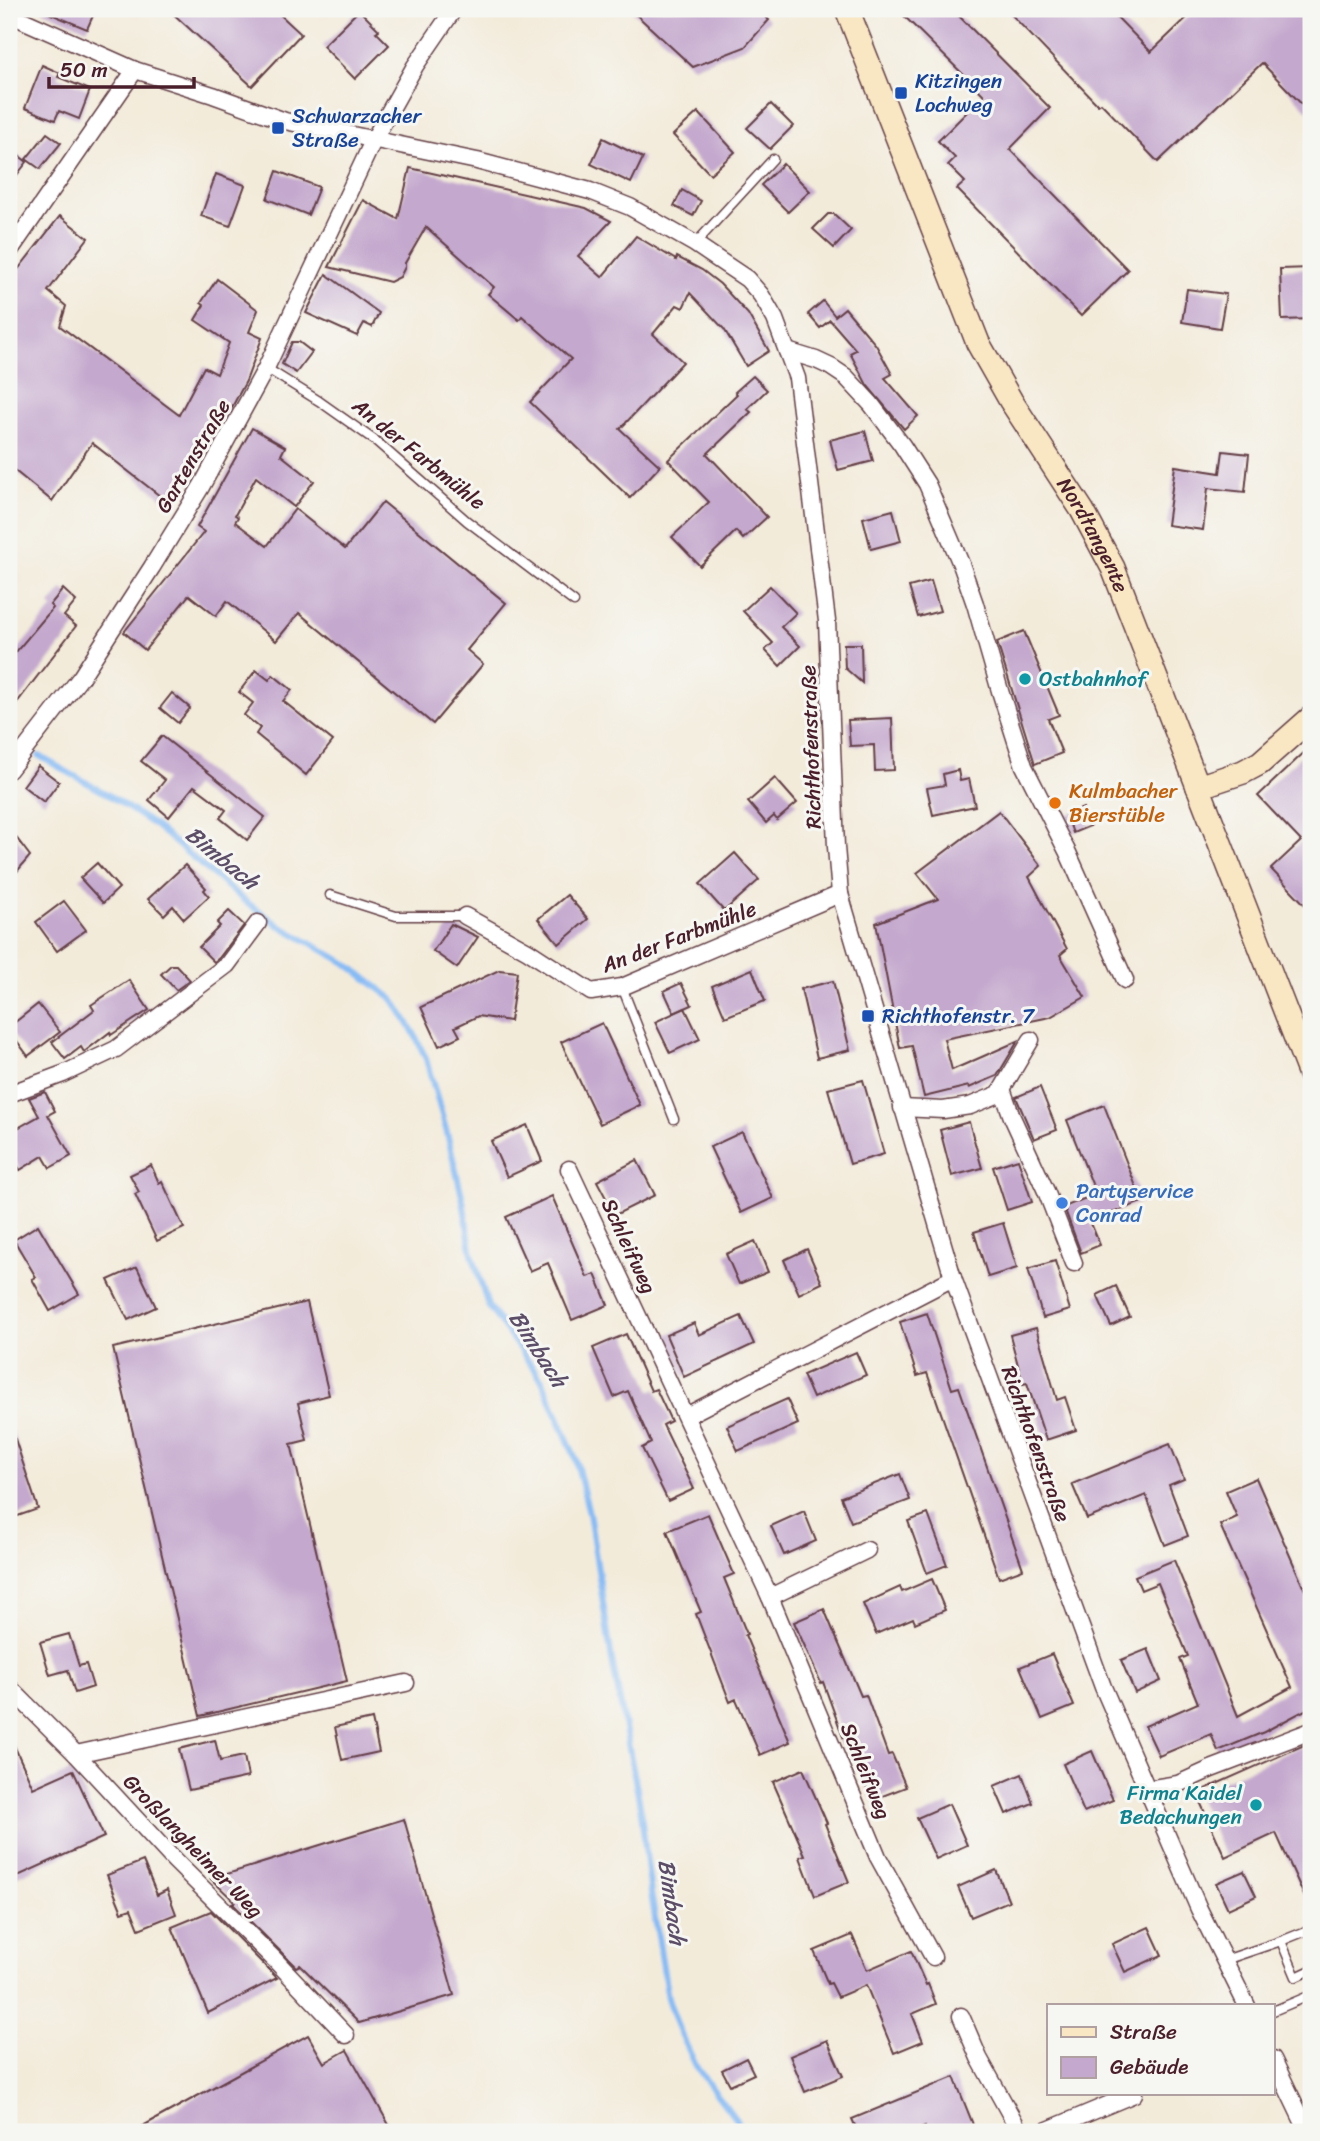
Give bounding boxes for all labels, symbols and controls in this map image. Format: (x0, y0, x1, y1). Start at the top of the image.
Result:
scale bar (49, 46, 194, 90)
text: 50 m (60, 51, 108, 89)
place label: Kitzingen Lochweg (915, 62, 1002, 124)
marker: Kitzingen Lochweg (893, 85, 909, 101)
place label: Schwarzacher Straße (292, 97, 422, 159)
marker: Schwarzacher Straße (270, 120, 286, 136)
street label: An der Farbmühle (343, 387, 495, 520)
street label: Gartenstraße (145, 391, 241, 520)
street label: Nordtangente (1046, 469, 1140, 599)
place label: Ostbahnhof (1039, 660, 1149, 698)
street label: Richthofenstraße (789, 664, 833, 830)
marker: Ostbahnhof (1017, 671, 1033, 687)
place label: Kulmbacher Bierstüble (1069, 772, 1178, 834)
marker: Kulmbacher Bierstüble (1047, 795, 1063, 811)
water label: Bimbach (176, 815, 270, 902)
street label: An der Farbmühle (595, 890, 762, 984)
place label: Richthofenstr. 7 (882, 997, 1036, 1035)
marker: Richthofenstr. 7 (860, 1008, 876, 1024)
place label: Partyservice Conrad (1076, 1172, 1194, 1234)
street label: Schleifweg (590, 1192, 668, 1300)
marker: Partyservice Conrad (1054, 1195, 1070, 1211)
water label: Bimbach (497, 1302, 580, 1398)
street label: Richthofenstraße (990, 1360, 1082, 1528)
street label: Schleifweg (829, 1717, 903, 1825)
street label: Großlangheimer Weg (113, 1764, 273, 1928)
place label: Firma Kaidel Bedachungen (1119, 1774, 1243, 1836)
marker: Firma Kaidel Bedachungen (1248, 1797, 1264, 1813)
water label: Bimbach (646, 1857, 699, 1949)
legend (1047, 2004, 1274, 2096)
text: Straße (1110, 2013, 1177, 2051)
text: Gebäude (1110, 2048, 1188, 2086)

